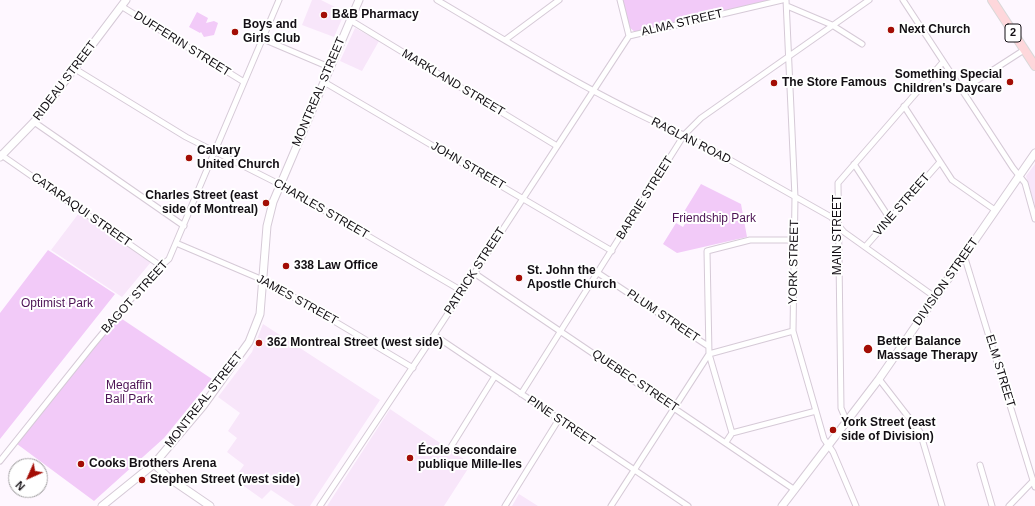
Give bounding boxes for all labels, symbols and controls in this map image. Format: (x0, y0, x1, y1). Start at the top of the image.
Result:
street label: ALMA STREET (640, 7, 724, 39)
street label: DUFFERIN STREET (131, 8, 233, 80)
place label: B&B Pharmacy (332, 8, 419, 22)
marker: B&B Pharmacy (319, 10, 329, 20)
place label: Boys and Girls Club (243, 18, 300, 46)
place label: Next Church (899, 23, 970, 37)
road number: 2 (1005, 24, 1021, 42)
marker: Next Church (886, 25, 896, 35)
marker: Boys and Girls Club (230, 27, 240, 37)
street label: MONTREAL STREET (289, 35, 349, 149)
street label: RIDEAU STREET (30, 38, 100, 124)
street label: MARKLAND STREET (399, 47, 507, 119)
place label: Something Special Children's Daycare (894, 68, 1002, 96)
place label: The Store Famous (782, 76, 887, 90)
marker: Something Special Children's Daycare (1005, 77, 1015, 87)
marker: The Store Famous (769, 78, 779, 88)
street label: RAGLAN ROAD (649, 115, 733, 167)
street label: JOHN STREET (428, 139, 508, 193)
place label: Calvary United Church (197, 144, 280, 172)
marker: Calvary United Church (184, 153, 194, 163)
street label: BARRIE STREET (614, 154, 676, 242)
street label: CATARAQUI STREET (28, 170, 134, 250)
street label: VINE STREET (871, 171, 933, 239)
street label: CHARLES STREET (271, 176, 371, 242)
place label: Charles Street (east side of Montreal) (145, 189, 258, 217)
street label: MAIN STREET (831, 195, 845, 275)
marker: Charles Street (east side of Montreal) (261, 198, 271, 208)
park label: Friendship Park (672, 212, 756, 226)
street label: YORK STREET (786, 220, 802, 304)
street label: PATRICK STREET (441, 225, 509, 317)
street label: DIVISION STREET (910, 236, 982, 328)
street label: BAGOT STREET (99, 258, 171, 336)
place label: 338 Law Office (294, 259, 378, 273)
marker: 338 Law Office (281, 261, 291, 271)
place label: St. John the Apostle Church (527, 264, 616, 292)
street label: JAMES STREET (254, 272, 340, 328)
marker: St. John the Apostle Church (514, 273, 524, 283)
street label: PLUM STREET (624, 287, 702, 345)
park label: Optimist Park (21, 297, 93, 311)
street label: ELM STREET (982, 333, 1018, 409)
place label: Better Balance Massage Therapy (877, 335, 978, 363)
place label: 362 Montreal Street (west side) (267, 336, 443, 350)
marker: 362 Montreal Street (west side) (254, 338, 264, 348)
marker: Better Balance Massage Therapy (862, 343, 874, 355)
street label: QUEBEC STREET (589, 347, 681, 415)
street label: MONTREAL STREET (162, 349, 246, 451)
park label: Megaffin Ball Park (105, 379, 153, 407)
street label: PINE STREET (524, 393, 598, 449)
place label: York Street (east side of Division) (841, 416, 935, 444)
marker: York Street (east side of Division) (828, 425, 838, 435)
place label: École secondaire publique Mille-Iles (418, 444, 522, 472)
marker: École secondaire publique Mille-Iles (405, 453, 415, 463)
place label: Cooks Brothers Arena (89, 457, 216, 471)
north arrow (8, 458, 48, 498)
marker: Cooks Brothers Arena (76, 459, 86, 469)
place label: Stephen Street (west side) (150, 473, 300, 487)
marker: Stephen Street (west side) (137, 475, 147, 485)
text: N (13, 479, 27, 493)

